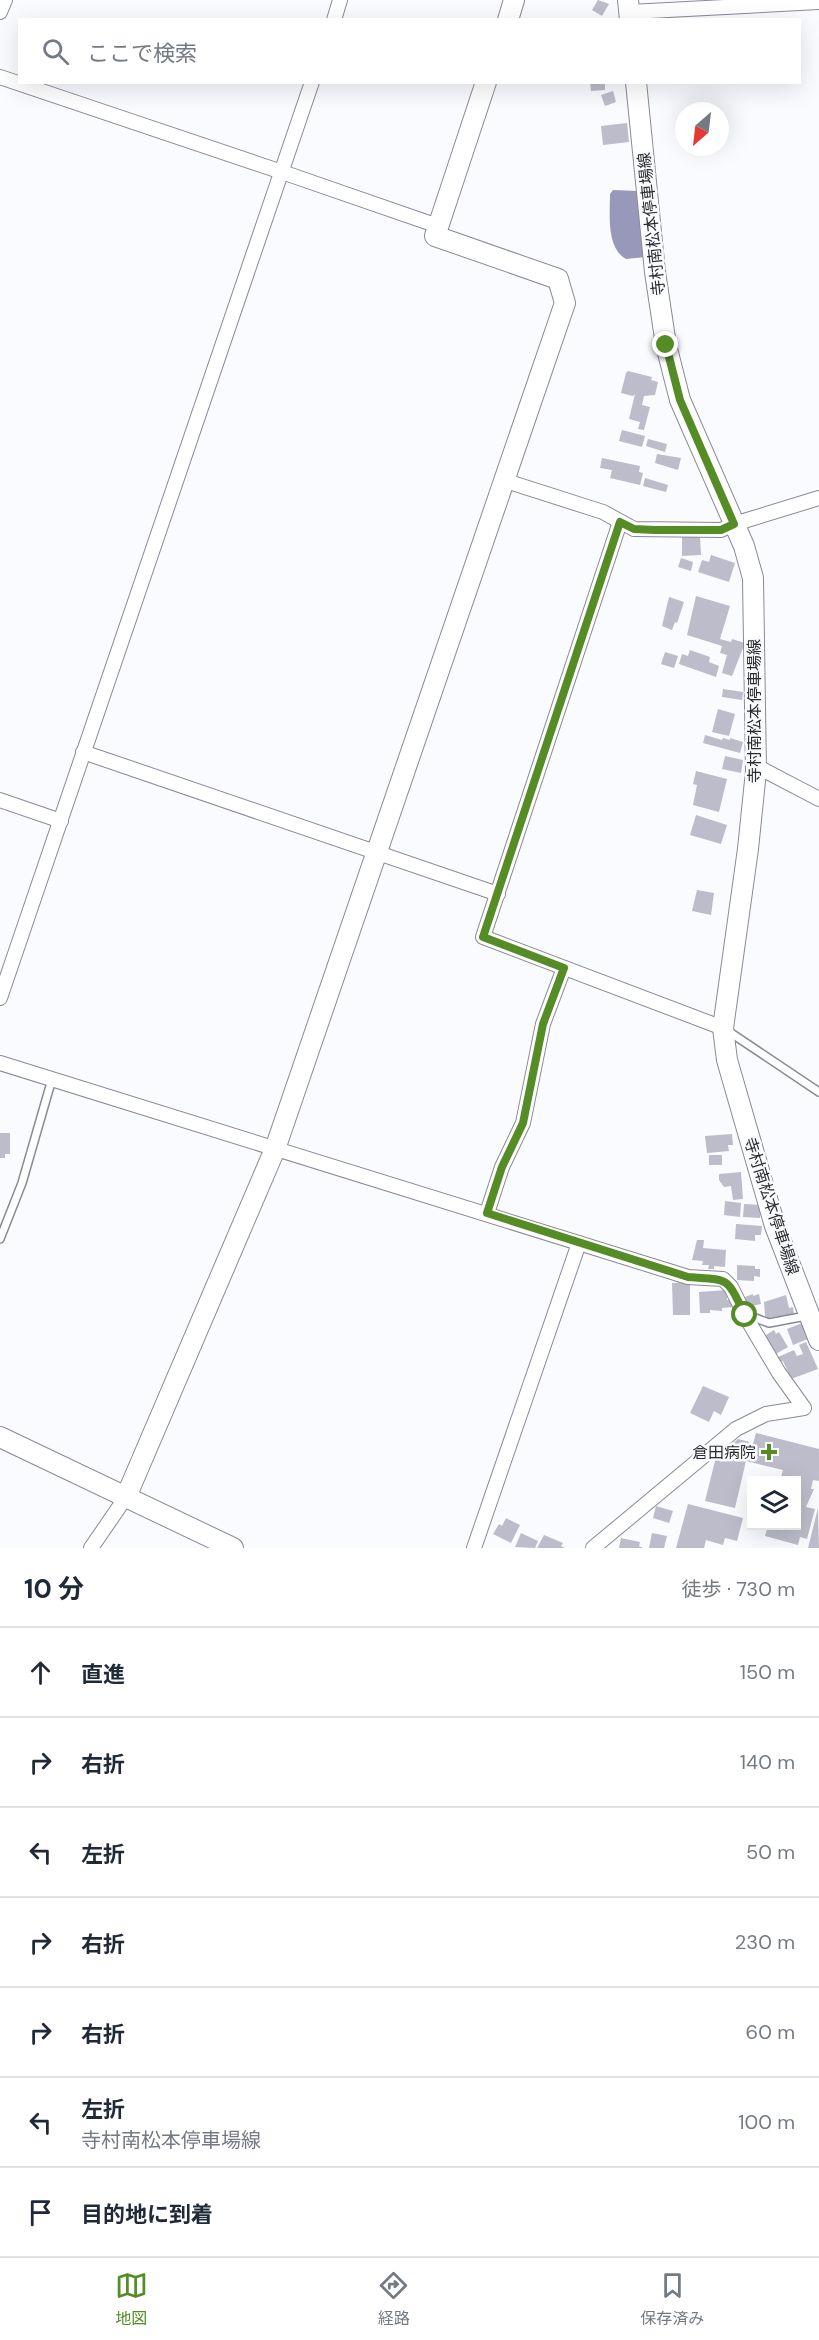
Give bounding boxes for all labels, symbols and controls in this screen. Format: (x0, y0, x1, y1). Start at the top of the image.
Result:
search box (18, 18, 801, 84)
icon: search (39, 35, 72, 68)
text: ここで検索 (87, 39, 197, 68)
north arrow (675, 102, 729, 156)
street label: 寺村南松本停車場線 (634, 151, 669, 297)
route end (652, 331, 678, 357)
street label: 寺村南松本停車場線 (744, 639, 765, 783)
street label: 寺村南松本停車場線 (739, 1134, 804, 1278)
route start (731, 1301, 757, 1327)
place label: 倉田病院 (692, 1442, 756, 1463)
marker: 倉田病院 (760, 1443, 778, 1461)
map controls (747, 1476, 801, 1530)
button: layers (747, 1476, 801, 1530)
text: 10 分 (24, 1572, 84, 1606)
text: 徒歩 · 730 m (682, 1576, 795, 1602)
icon: ahead (24, 1656, 57, 1689)
text: 150 m (740, 1659, 795, 1685)
text: 直進 (81, 1660, 125, 1689)
icon: right (24, 1746, 57, 1779)
text: 140 m (740, 1749, 795, 1775)
text: 右折 (81, 1750, 125, 1779)
icon: left (24, 1836, 57, 1869)
text: 50 m (746, 1839, 795, 1865)
text: 左折 (81, 1840, 125, 1869)
icon: right (24, 1926, 57, 1959)
text: 230 m (735, 1929, 795, 1955)
text: 右折 (81, 1930, 125, 1959)
icon: right (24, 2016, 57, 2049)
text: 60 m (746, 2019, 795, 2045)
text: 右折 (81, 2020, 125, 2049)
text: 左折 (81, 2095, 125, 2124)
icon: left (24, 2106, 57, 2139)
text: 100 m (738, 2109, 795, 2135)
text: 寺村南松本停車場線 (81, 2127, 261, 2153)
icon: arrive (24, 2196, 57, 2229)
text: 目的地に到着 (81, 2200, 213, 2229)
tab: 地図 (115, 2269, 148, 2329)
tab: 経路 (377, 2269, 410, 2329)
tab: 保存済み (640, 2269, 704, 2329)

